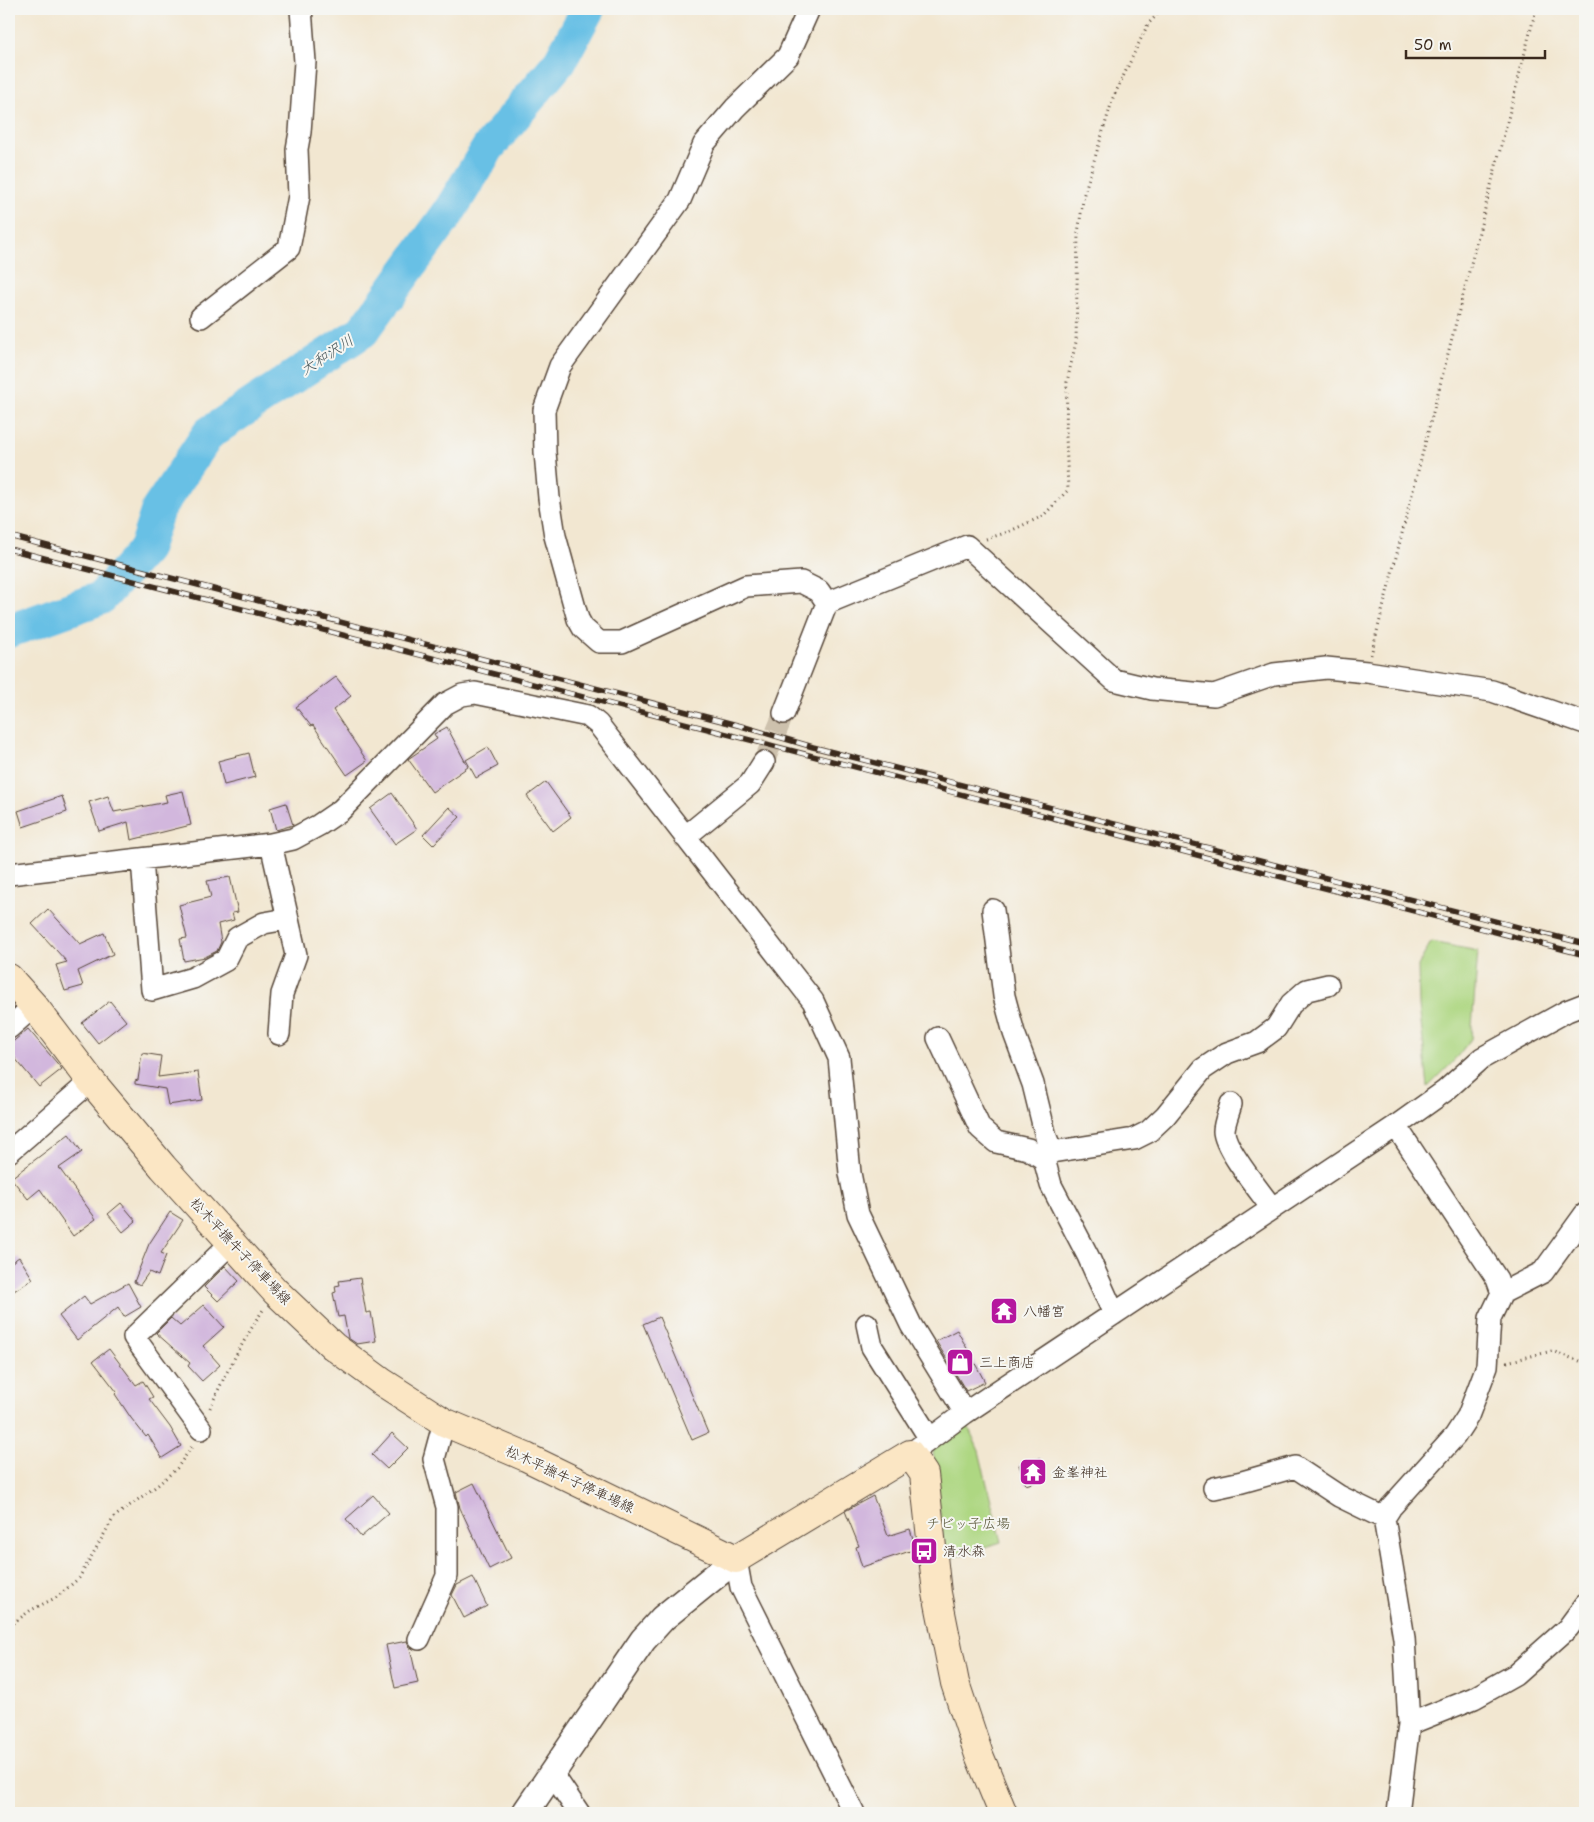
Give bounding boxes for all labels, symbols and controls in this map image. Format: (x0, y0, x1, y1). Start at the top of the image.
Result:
scale bar (1406, 28, 1545, 60)
text: 50 m (1414, 35, 1452, 55)
water label: 大和沢川 (296, 330, 358, 380)
street label: 松木平撫牛子停車場線 (187, 1194, 295, 1308)
temple icon: 八幡宮 (989, 1296, 1019, 1326)
place label: 八幡宮 (1023, 1302, 1065, 1320)
shop icon: 三上商店 (945, 1347, 975, 1377)
place label: 三上商店 (979, 1353, 1035, 1371)
street label: 松木平撫牛子停車場線 (503, 1441, 637, 1517)
temple icon: 金峯神社 (1018, 1457, 1048, 1487)
place label: 金峯神社 (1052, 1463, 1108, 1481)
park label: チビッ子広場 (926, 1514, 1010, 1532)
bus stop icon: 清水森 (909, 1536, 939, 1566)
place label: 清水森 (943, 1542, 985, 1560)

